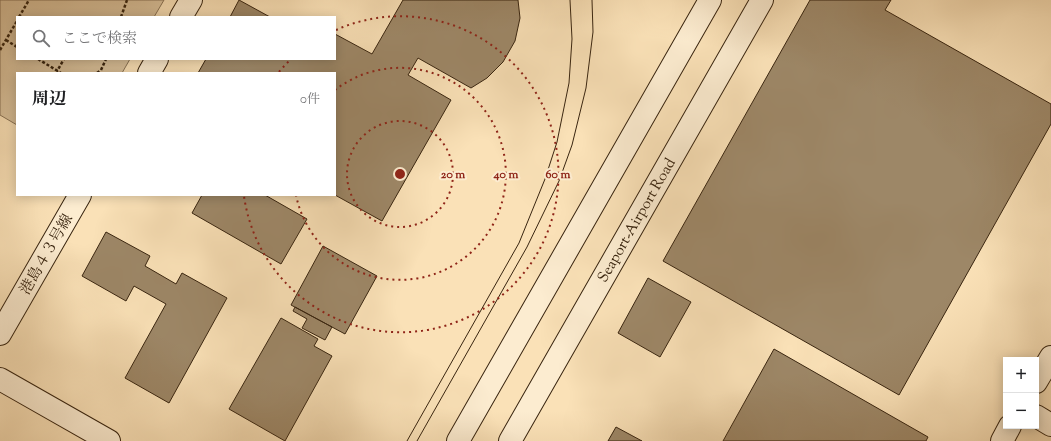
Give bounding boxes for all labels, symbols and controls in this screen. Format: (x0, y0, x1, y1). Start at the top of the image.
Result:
search box (16, 16, 336, 60)
icon: search (30, 27, 52, 49)
text: ここで検索 (62, 29, 137, 50)
text: 周辺 (32, 88, 66, 112)
text: 0件 (300, 91, 320, 109)
street label: Seaport-Airport Road (593, 154, 682, 287)
text: 20 m (441, 166, 465, 184)
text: 40 m (493, 166, 518, 184)
text: 60 m (546, 166, 570, 184)
centre of rings (393, 167, 407, 181)
street label: 港島４３号線 (16, 211, 79, 299)
map controls (1003, 357, 1039, 429)
button: + (1003, 357, 1039, 393)
button: − (1003, 393, 1039, 429)

